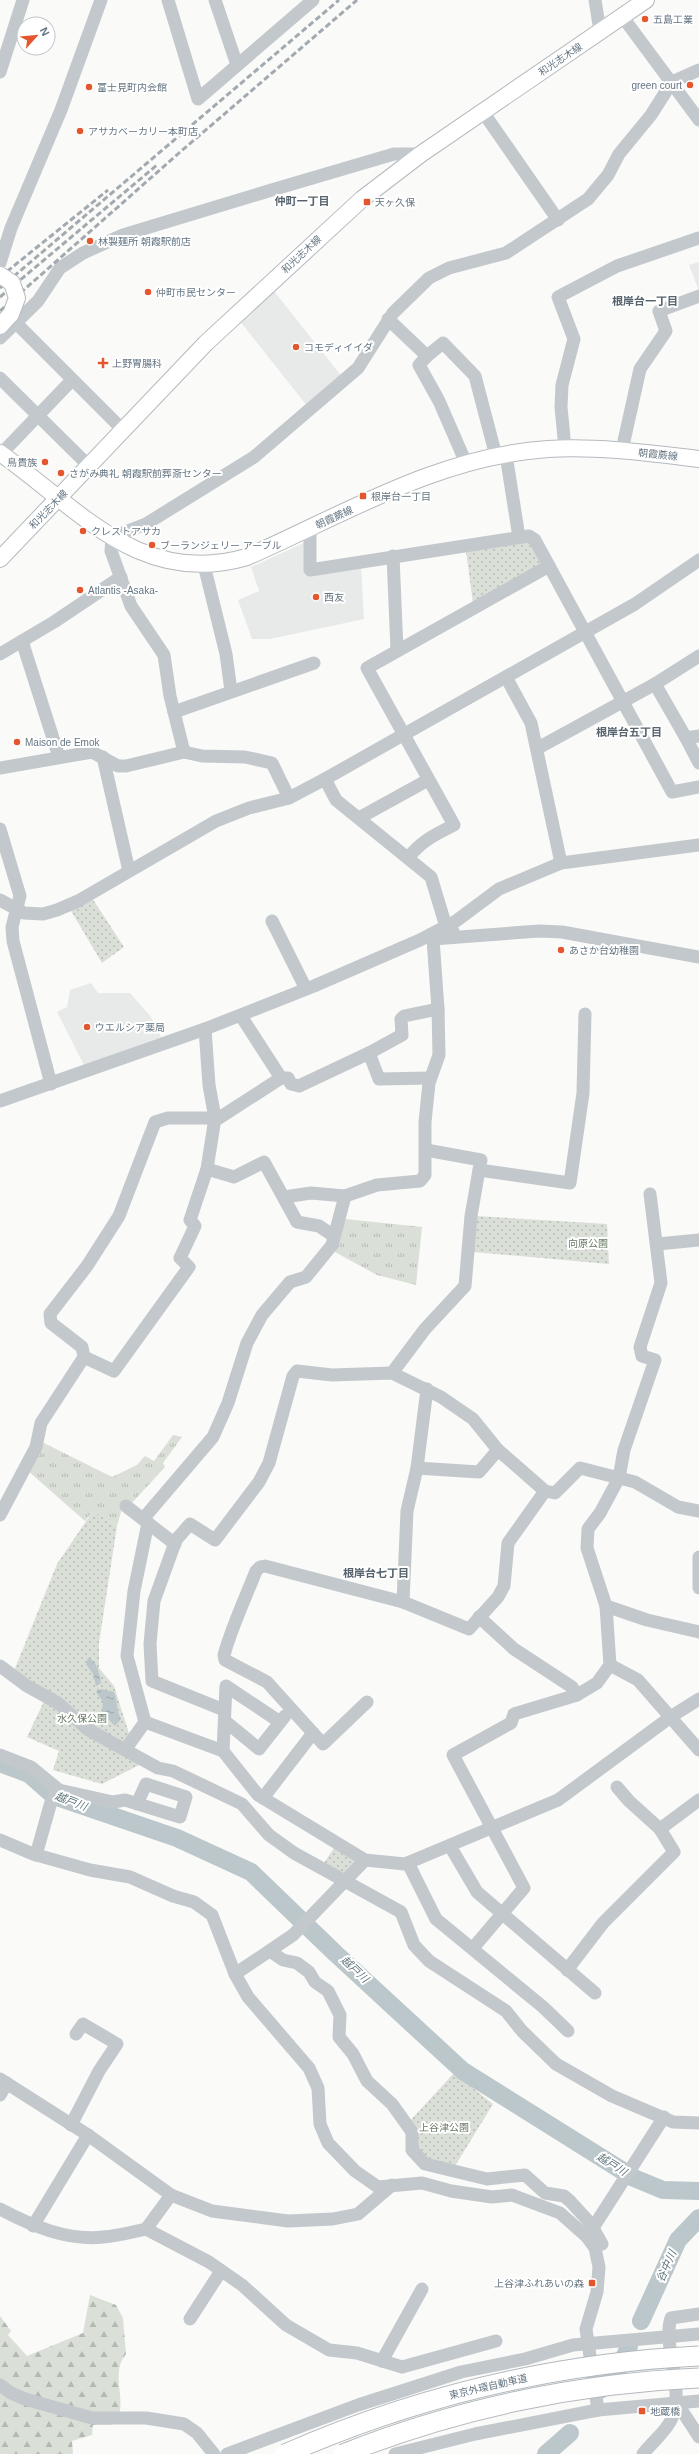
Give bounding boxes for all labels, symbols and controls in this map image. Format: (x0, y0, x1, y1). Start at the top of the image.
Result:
marker: 五島工業 (640, 14, 650, 24)
place label: 五島工業 (653, 14, 693, 25)
north arrow (16, 16, 56, 56)
text: N (38, 25, 52, 38)
street label: 和光志木線 (536, 41, 584, 78)
place label: green court (631, 80, 682, 91)
marker: green court (685, 80, 695, 90)
marker: 富士見町内会館 (84, 82, 94, 92)
place label: 富士見町内会館 (97, 82, 167, 93)
marker: アサカベーカリー本町店 (75, 126, 85, 136)
place label: アサカベーカリー本町店 (88, 126, 198, 137)
district label: 仲町一丁目 (275, 195, 330, 207)
marker: 天ヶ久保 (362, 197, 372, 207)
place label: 天ヶ久保 (375, 197, 416, 208)
street label: 和光志木線 (279, 233, 323, 275)
marker: 林製麺所 朝霞駅前店 (85, 236, 95, 246)
place label: 林製麺所 朝霞駅前店 (98, 236, 191, 247)
marker: 仲町市民センター (143, 287, 153, 297)
place label: 仲町市民センター (156, 287, 236, 298)
district label: 根岸台一丁目 (612, 295, 678, 307)
marker: コモディイイダ (291, 342, 301, 352)
place label: コモディイイダ (304, 342, 373, 353)
marker: 上野胃腸科 (97, 357, 109, 369)
place label: 上野胃腸科 (112, 358, 162, 369)
street label: 朝霞蕨線 (637, 447, 678, 462)
place label: 鳥貴族 (7, 457, 38, 468)
marker: 鳥貴族 (40, 457, 50, 467)
marker: さがみ典礼 朝霞駅前葬斎センター (56, 468, 66, 478)
place label: さがみ典礼 朝霞駅前葬斎センター (69, 468, 222, 479)
street label: 和光志木線 (27, 488, 70, 531)
marker: 根岸台一丁目 (358, 491, 368, 501)
place label: 根岸台一丁目 (371, 491, 431, 502)
street label: 朝霞蕨線 (314, 504, 355, 531)
marker: クレストアサカ (78, 526, 88, 536)
place label: クレストアサカ (91, 526, 161, 537)
marker: ブーランジェリー アーブル (147, 540, 157, 550)
place label: ブーランジェリー アーブル (160, 540, 282, 551)
marker: Atlantis -Asaka- (75, 585, 85, 595)
place label: Atlantis -Asaka- (88, 585, 158, 596)
marker: 西友 (311, 592, 321, 602)
place label: 西友 (324, 592, 344, 603)
district label: 根岸台五丁目 (596, 726, 662, 738)
marker: Maison de Emok (12, 737, 22, 747)
place label: Maison de Emok (25, 737, 100, 748)
marker: あさか台幼稚園 (556, 945, 566, 955)
place label: あさか台幼稚園 (569, 945, 639, 956)
marker: ウエルシア薬局 (82, 1022, 92, 1032)
place label: ウエルシア薬局 (95, 1022, 165, 1033)
park label: 向原公園 (568, 1238, 608, 1249)
district label: 根岸台七丁目 (343, 1567, 409, 1579)
park label: 水久保公園 (57, 1713, 107, 1724)
water label: 越戸川 (53, 1789, 89, 1813)
water label: 越戸川 (339, 1953, 372, 1985)
park label: 上谷津公園 (419, 2122, 469, 2133)
water label: 越戸川 (595, 2150, 630, 2178)
water label: 谷中川 (654, 2248, 679, 2284)
place label: 上谷津ふれあいの森 (494, 2278, 584, 2289)
marker: 上谷津ふれあいの森 (587, 2278, 597, 2288)
street label: 東京外環自動車道 (448, 2372, 528, 2401)
marker: 地蔵橋 (637, 2406, 647, 2416)
place label: 地蔵橋 (650, 2406, 680, 2417)

